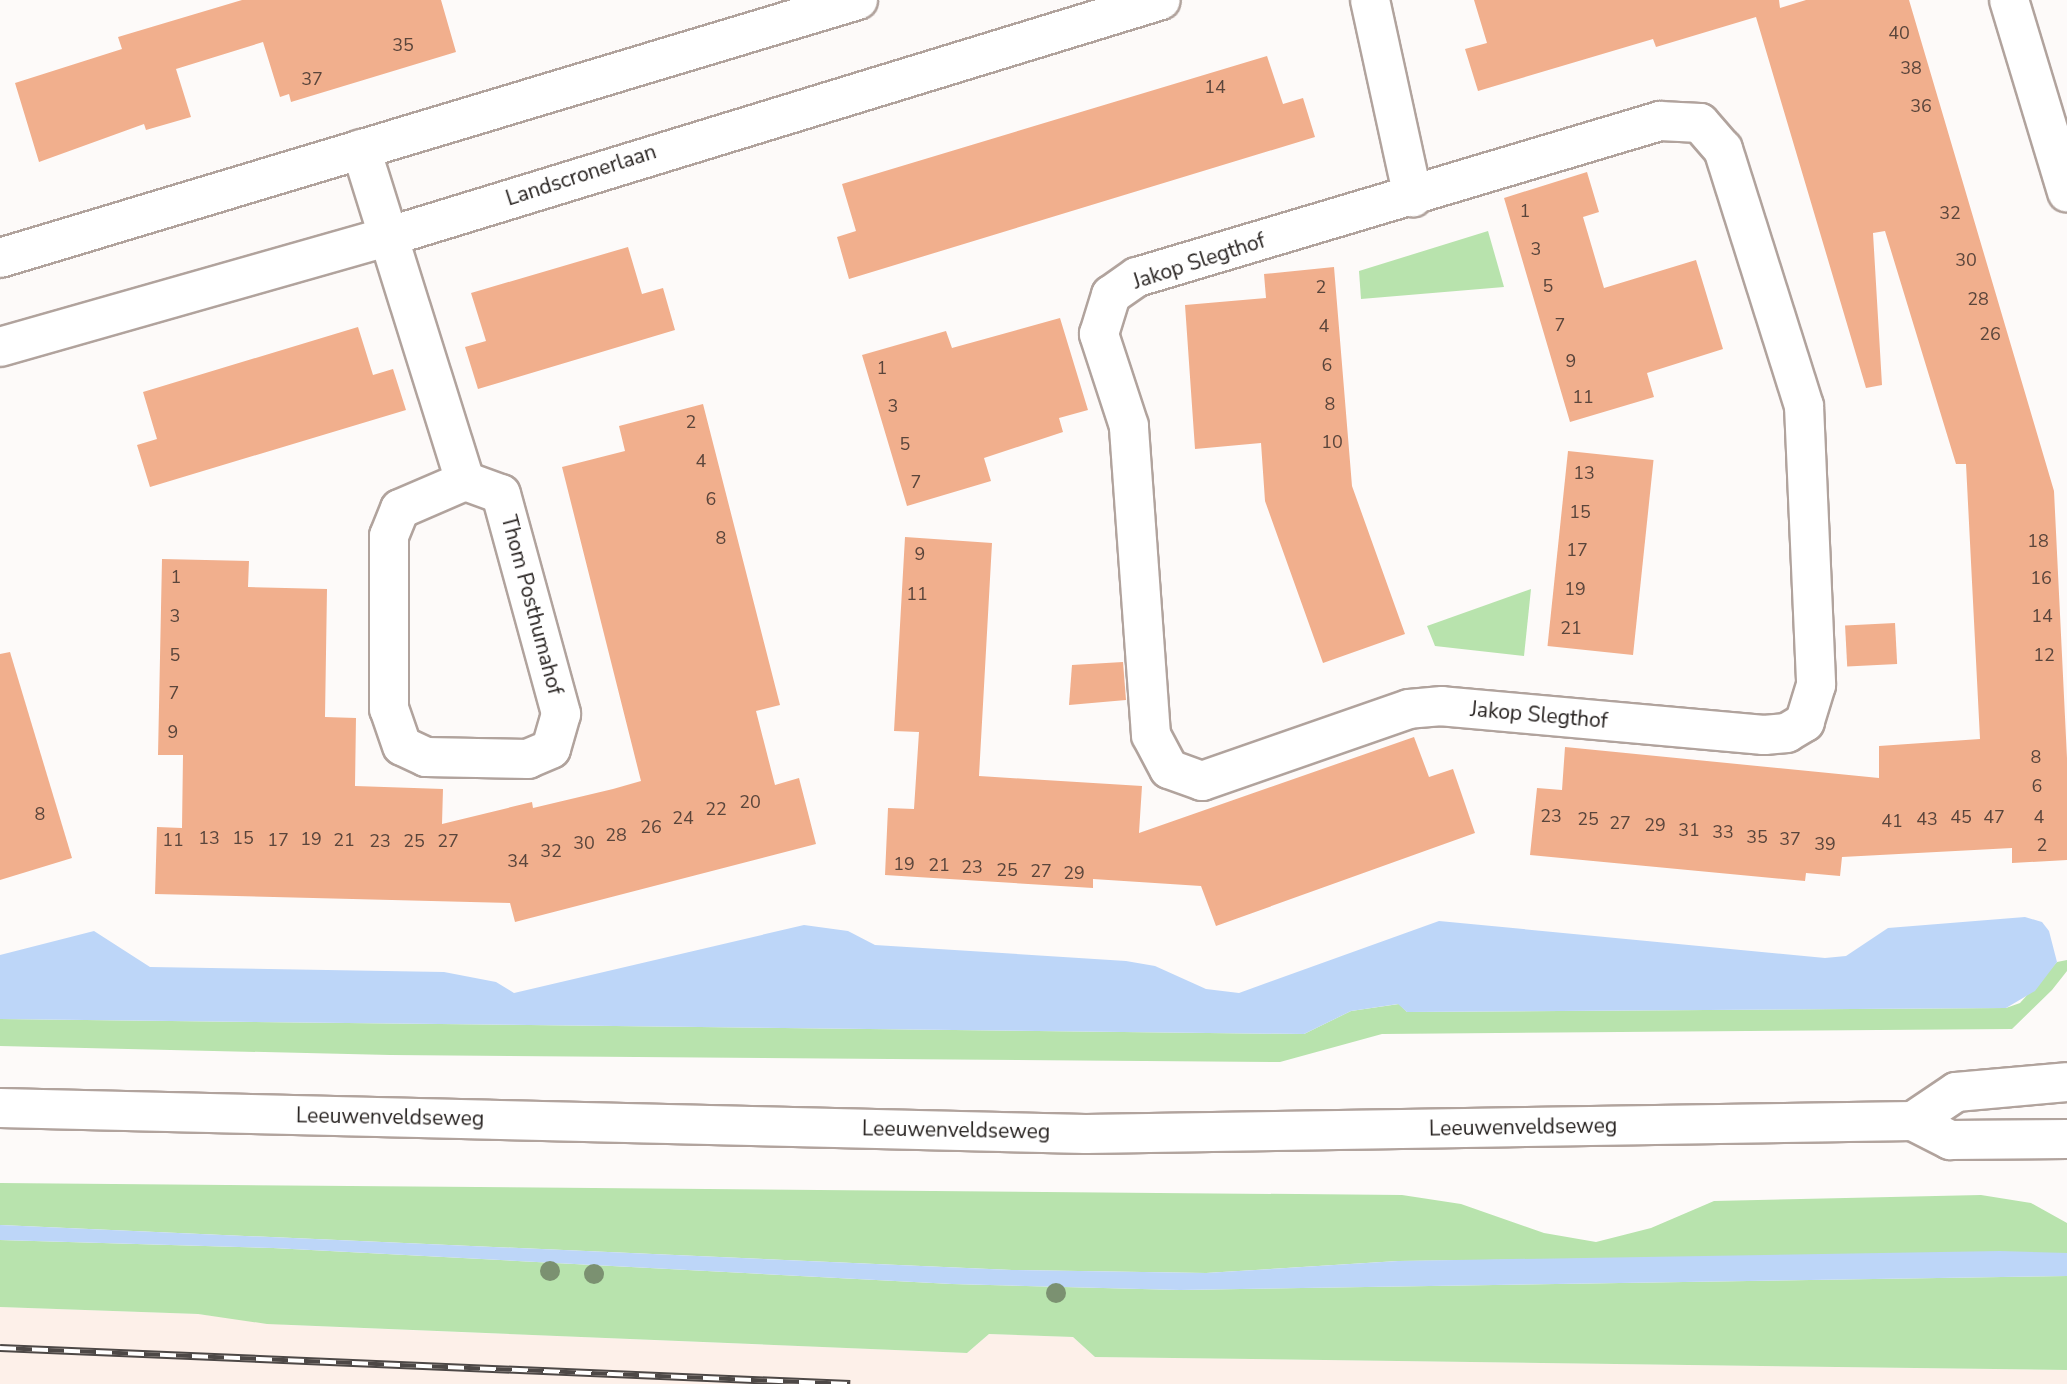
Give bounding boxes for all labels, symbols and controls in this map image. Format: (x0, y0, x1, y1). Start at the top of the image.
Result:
house number: 40 (1888, 22, 1910, 44)
house number: 35 (392, 34, 414, 56)
house number: 38 (1900, 57, 1922, 79)
house number: 37 (301, 68, 323, 90)
house number: 14 (1204, 76, 1226, 98)
house number: 36 (1910, 95, 1932, 117)
street label: Landscronerlaan (503, 139, 659, 211)
house number: 1 (1520, 200, 1530, 222)
house number: 32 (1939, 202, 1961, 224)
street label: Jakop Slegthof (1130, 228, 1268, 294)
house number: 3 (1531, 238, 1541, 260)
house number: 30 (1955, 249, 1977, 271)
house number: 5 (1543, 275, 1553, 297)
house number: 2 (1316, 276, 1326, 298)
house number: 28 (1967, 288, 1989, 310)
house number: 7 (1555, 314, 1565, 336)
house number: 4 (1319, 315, 1329, 337)
house number: 26 (1979, 323, 2001, 345)
house number: 9 (1566, 350, 1576, 372)
house number: 6 (1322, 354, 1332, 376)
house number: 1 (877, 357, 887, 379)
house number: 11 (1572, 386, 1594, 408)
house number: 8 (1325, 393, 1335, 415)
house number: 3 (888, 395, 898, 417)
house number: 2 (686, 411, 696, 433)
house number: 10 (1321, 431, 1343, 453)
house number: 5 (900, 433, 910, 455)
house number: 4 (696, 450, 706, 472)
house number: 13 (1573, 462, 1595, 484)
house number: 7 (911, 471, 921, 493)
house number: 6 (706, 488, 716, 510)
house number: 15 (1569, 501, 1591, 523)
street label: Thom Posthumahof (496, 513, 568, 697)
house number: 8 (716, 527, 726, 549)
house number: 18 (2027, 530, 2049, 552)
house number: 17 (1566, 539, 1588, 561)
house number: 9 (915, 543, 925, 565)
house number: 1 (171, 566, 181, 588)
house number: 16 (2030, 567, 2052, 589)
house number: 19 (1564, 578, 1586, 600)
house number: 11 (906, 583, 928, 605)
house number: 3 (170, 605, 180, 627)
house number: 14 (2031, 605, 2053, 627)
house number: 21 (1560, 617, 1582, 639)
house number: 5 (170, 644, 180, 666)
house number: 12 (2033, 644, 2055, 666)
house number: 7 (169, 682, 179, 704)
street label: Jakop Slegthof (1469, 696, 1609, 734)
house number: 9 (168, 721, 178, 743)
house number: 8 (2031, 746, 2041, 768)
house number: 6 (2032, 775, 2042, 797)
house number: 20 (739, 791, 761, 813)
house number: 22 (705, 798, 727, 820)
house number: 8 (35, 803, 45, 825)
house number: 23 (1540, 805, 1562, 827)
house number: 45 (1950, 806, 1972, 828)
house number: 47 (1983, 806, 2005, 828)
house number: 4 (2034, 806, 2044, 828)
house number: 24 (672, 807, 694, 829)
house number: 25 (1577, 808, 1599, 830)
house number: 43 (1916, 808, 1938, 830)
house number: 41 (1881, 810, 1903, 832)
house number: 27 (1609, 812, 1631, 834)
house number: 29 (1644, 814, 1666, 836)
house number: 26 (640, 816, 662, 838)
house number: 31 (1678, 819, 1700, 841)
house number: 33 (1712, 821, 1734, 843)
house number: 28 (605, 824, 627, 846)
house number: 35 (1746, 826, 1768, 848)
house number: 13 (198, 827, 220, 849)
house number: 15 (232, 827, 254, 849)
house number: 19 (300, 828, 322, 850)
house number: 37 (1779, 828, 1801, 850)
house number: 11 (162, 829, 184, 851)
house number: 17 (267, 829, 289, 851)
house number: 21 (333, 829, 355, 851)
house number: 23 (369, 830, 391, 852)
house number: 25 (403, 830, 425, 852)
house number: 27 (437, 830, 459, 852)
house number: 30 (573, 832, 595, 854)
house number: 39 (1814, 833, 1836, 855)
house number: 2 (2037, 834, 2047, 856)
house number: 32 (540, 840, 562, 862)
house number: 34 (507, 850, 529, 872)
house number: 19 (893, 853, 915, 875)
house number: 21 (928, 854, 950, 876)
house number: 23 (961, 856, 983, 878)
house number: 25 (996, 859, 1018, 881)
house number: 27 (1030, 860, 1052, 882)
house number: 29 (1063, 862, 1085, 884)
street label: Leeuwenveldseweg (296, 1103, 484, 1131)
street label: Leeuwenveldseweg (1429, 1113, 1617, 1141)
street label: Leeuwenveldseweg (862, 1116, 1050, 1144)

